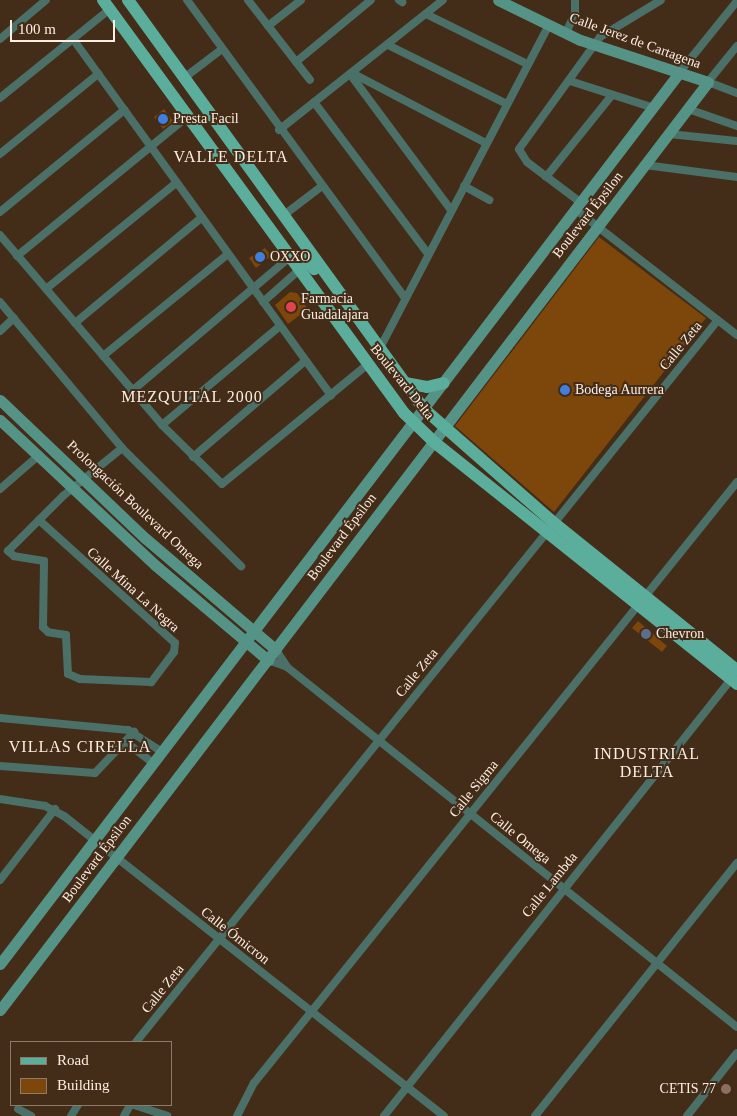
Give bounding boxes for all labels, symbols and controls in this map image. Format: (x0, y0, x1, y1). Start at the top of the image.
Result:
street label: Calle Jerez de Cartagena (567, 9, 703, 73)
scale bar (12, 10, 118, 42)
text: 100 m (18, 21, 56, 37)
place label: Presta Facil (173, 111, 239, 127)
marker: Presta Facil (157, 113, 169, 125)
district label: VALLE DELTA (172, 147, 290, 167)
street label: Boulevard Épsilon (549, 169, 627, 261)
place label: OXXO (270, 249, 310, 265)
marker: OXXO (254, 251, 266, 263)
place label: Farmacia Guadalajara (301, 291, 369, 324)
marker: Farmacia Guadalajara (285, 301, 297, 313)
street label: Calle Zeta (656, 318, 706, 374)
street label: Boulevard Delta (366, 341, 438, 423)
place label: Bodega Aurrera (575, 382, 665, 398)
marker: Bodega Aurrera (559, 384, 571, 396)
district label: MEZQUITAL 2000 (119, 387, 265, 407)
street label: Prolongación Boulevard Omega (63, 437, 207, 573)
street label: Boulevard Épsilon (304, 490, 380, 584)
street label: Calle Mina La Negra (83, 544, 183, 636)
place label: Chevron (656, 626, 704, 642)
marker: Chevron (640, 628, 652, 640)
street label: Calle Zeta (392, 645, 442, 701)
district label: VILLAS CIRELLA (7, 737, 153, 757)
district label: INDUSTRIAL DELTA (593, 744, 701, 782)
street label: Calle Sigma (446, 757, 502, 821)
street label: Calle Omega (486, 808, 554, 868)
street label: Boulevard Épsilon (59, 812, 135, 906)
street label: Calle Lambda (519, 849, 581, 921)
street label: Calle Ómicron (197, 904, 273, 968)
street label: Calle Zeta (138, 961, 188, 1017)
legend (10, 1041, 172, 1106)
text: Road (57, 1052, 89, 1068)
text: Building (57, 1077, 110, 1093)
place label: CETIS 77 (660, 1081, 716, 1097)
marker: CETIS 77 (720, 1083, 732, 1095)

